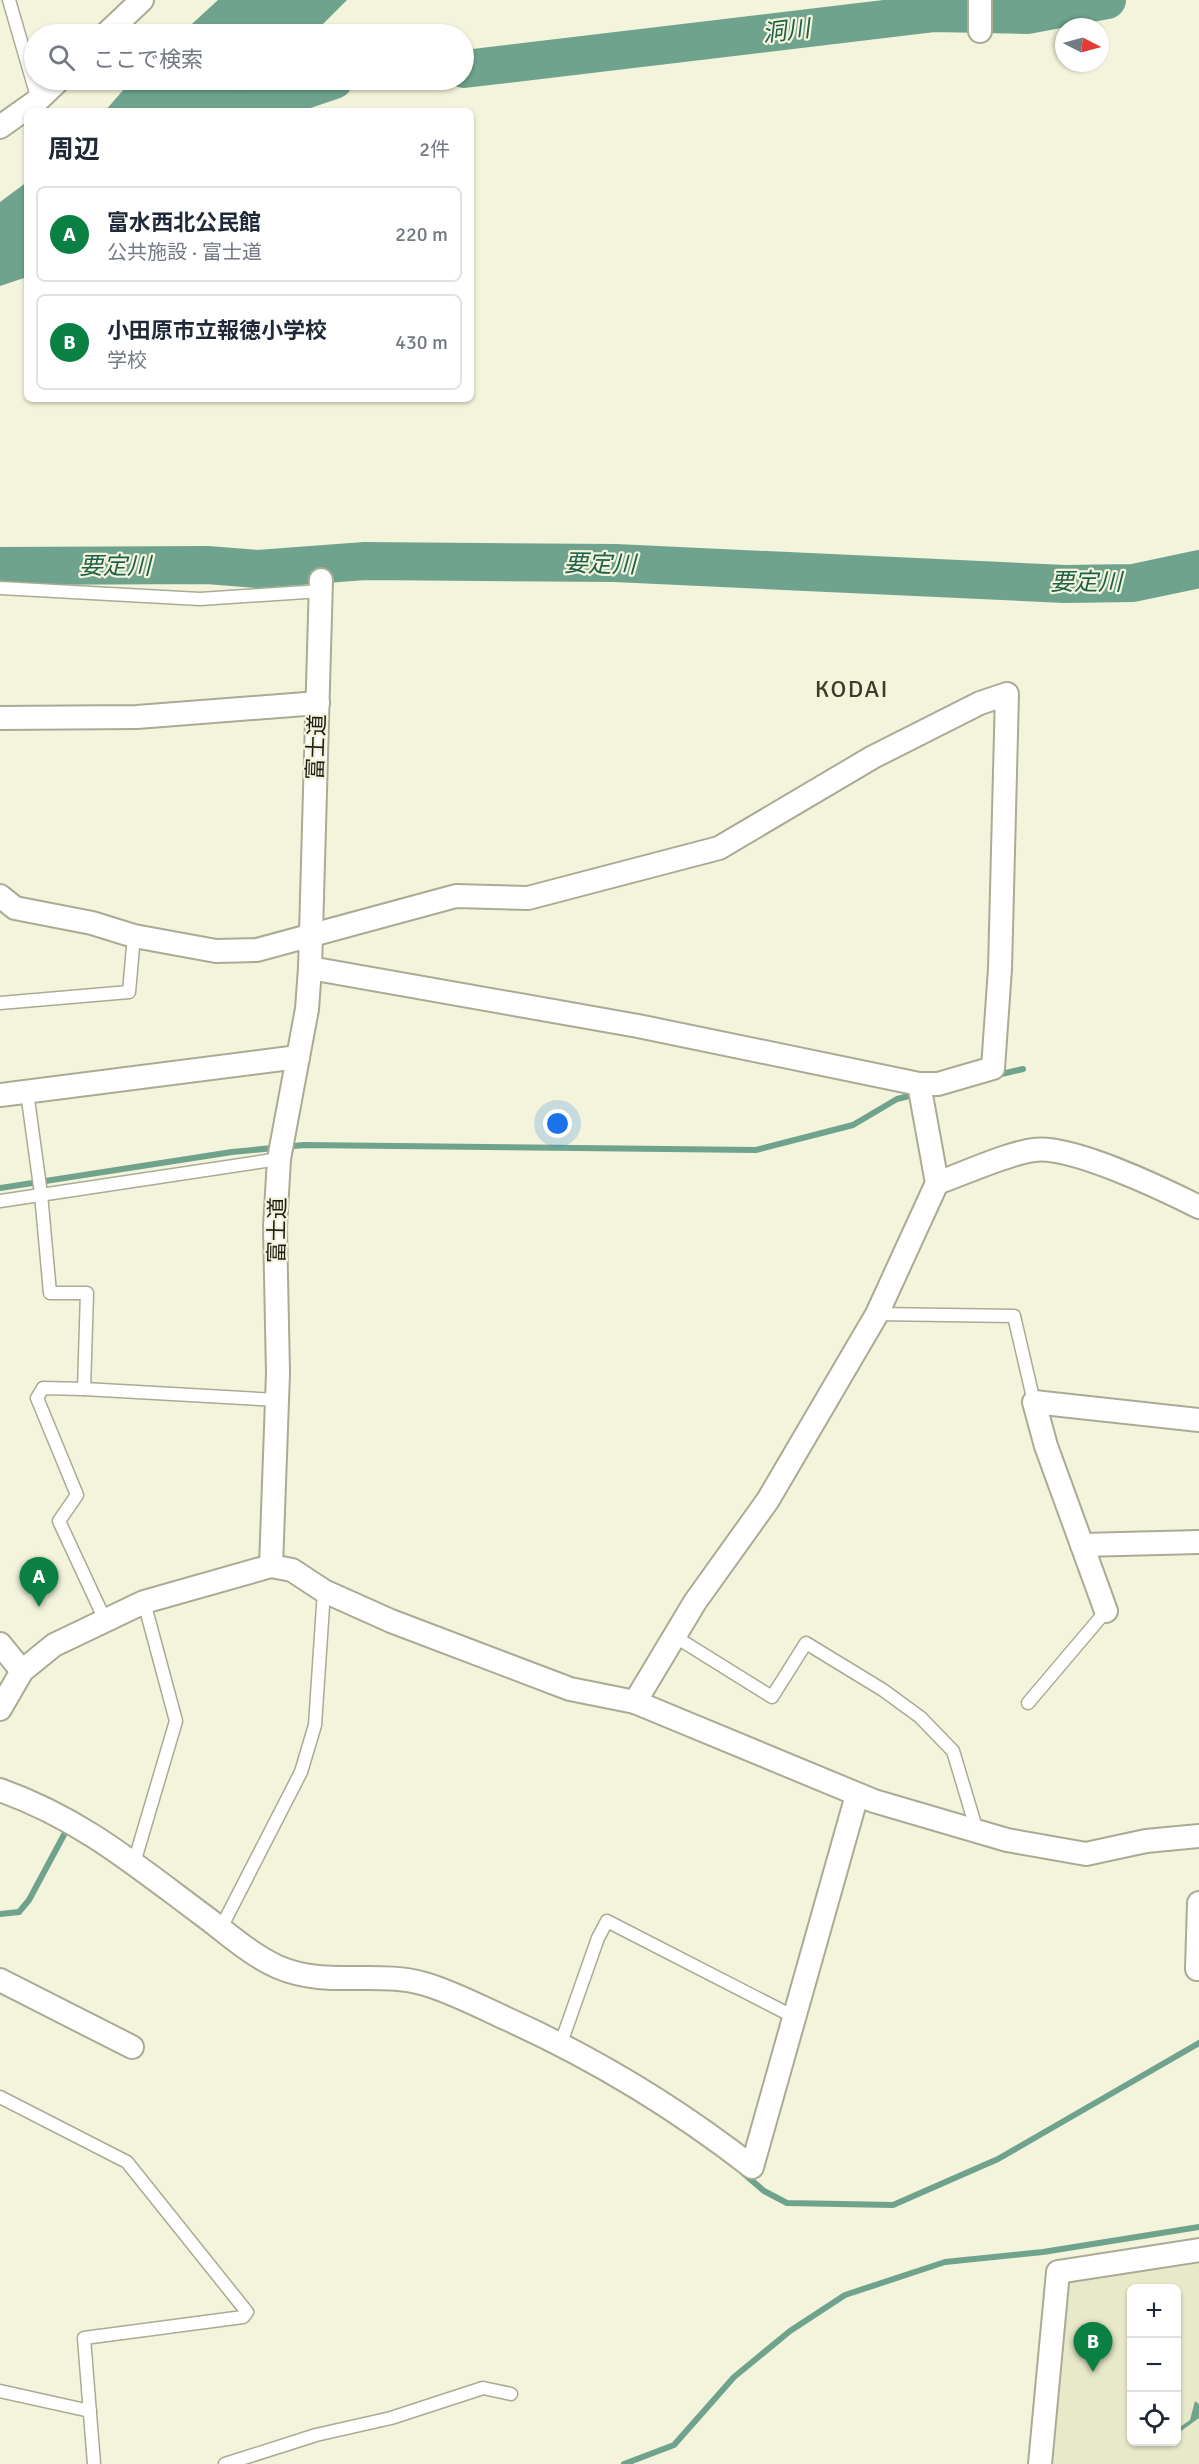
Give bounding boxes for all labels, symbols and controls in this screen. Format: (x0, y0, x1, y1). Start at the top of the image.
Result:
water label: 洞川 (760, 13, 815, 49)
north arrow (1055, 18, 1109, 72)
search box (24, 24, 474, 90)
icon: search (45, 41, 78, 74)
text: ここで検索 (93, 46, 203, 73)
text: 周辺 (48, 134, 100, 166)
text: 2件 (419, 137, 450, 162)
text: 富水西北公民館 (107, 209, 261, 236)
text: A (63, 222, 76, 247)
text: 220 m (395, 222, 448, 247)
text: 公共施設 · 富士道 (107, 240, 262, 265)
text: 小田原市立報徳小学校 (107, 317, 327, 344)
text: B (63, 330, 76, 355)
text: 430 m (395, 330, 448, 355)
text: 学校 (107, 348, 147, 373)
water label: 要定川 (564, 548, 639, 580)
water label: 要定川 (79, 551, 154, 581)
water label: 要定川 (1050, 567, 1125, 597)
district label: KODAI (815, 674, 889, 704)
street label: 富士道 (301, 714, 331, 780)
your location (543, 1109, 572, 1138)
street label: 富士道 (263, 1197, 291, 1263)
pin: A (20, 1558, 58, 1607)
map controls (1127, 2284, 1181, 2446)
button: + (1127, 2284, 1181, 2338)
pin: B (1074, 2322, 1112, 2372)
button: − (1127, 2338, 1181, 2392)
button: locate (1127, 2392, 1181, 2446)

